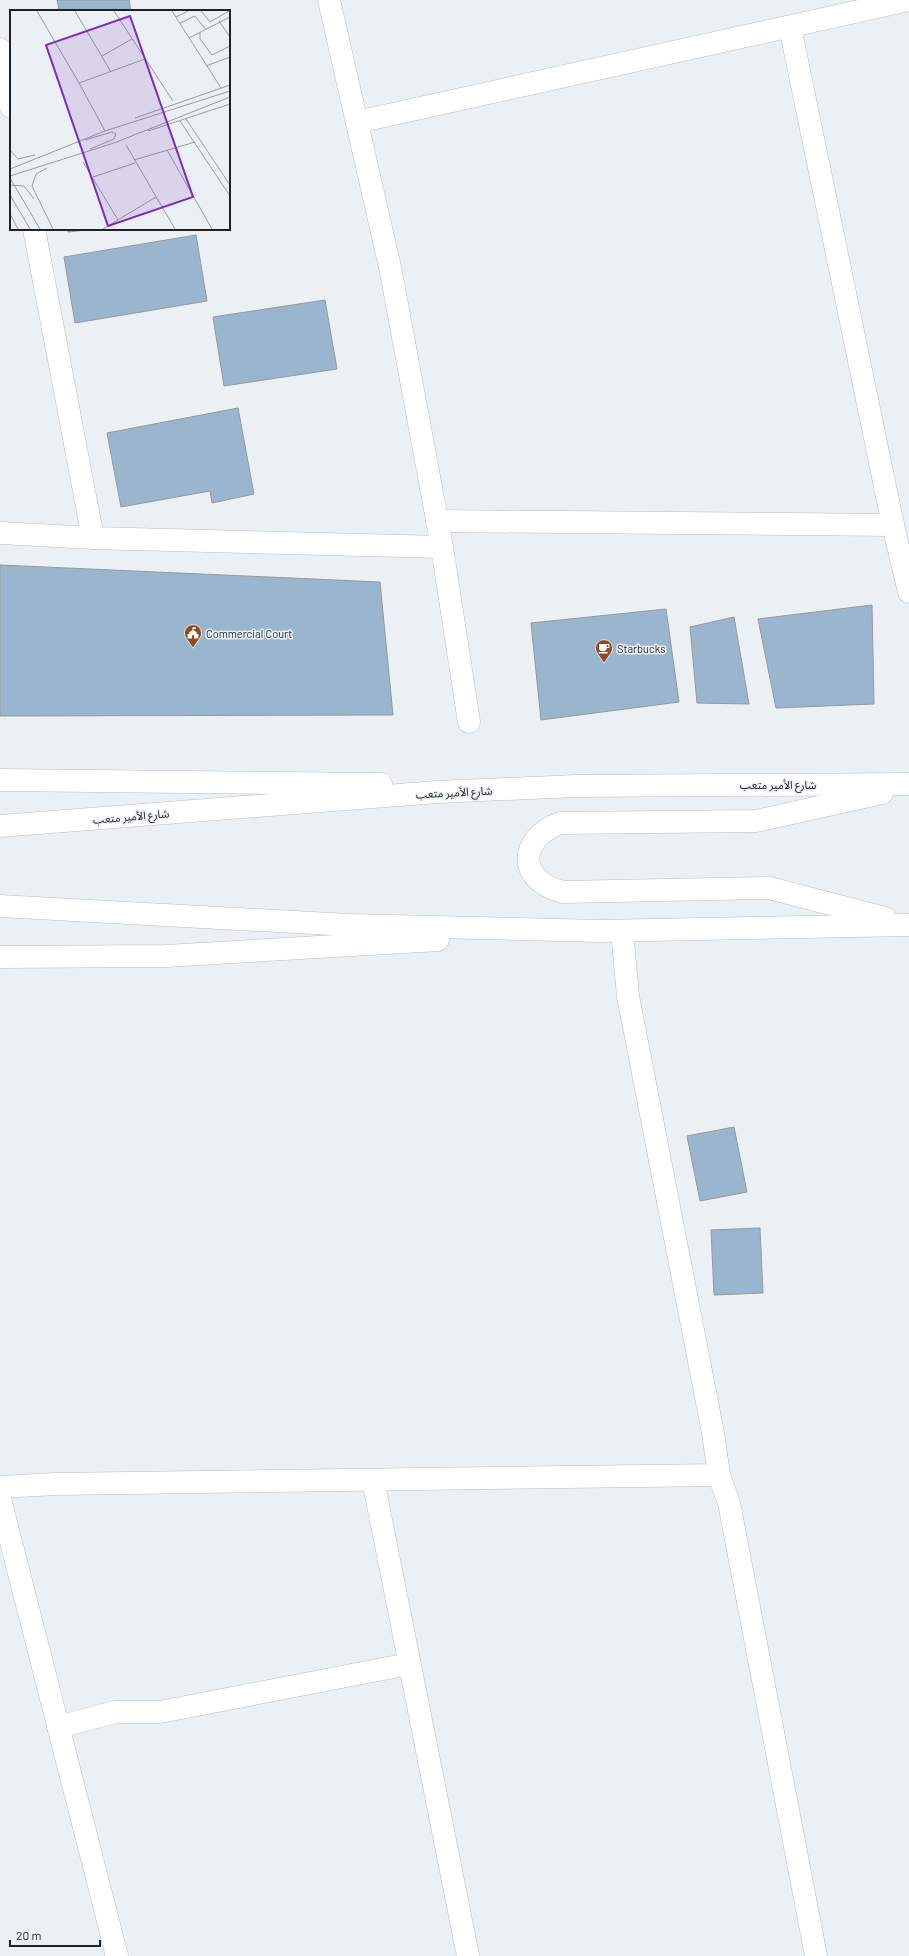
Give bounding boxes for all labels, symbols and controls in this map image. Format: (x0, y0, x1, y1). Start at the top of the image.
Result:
inset map (10, 10, 230, 230)
public building icon: Commercial Court (183, 623, 203, 648)
place label: Commercial Court (206, 627, 292, 640)
cafe icon: Starbucks (594, 638, 614, 663)
place label: Starbucks (617, 642, 665, 655)
street label: شارع الأمير متعب (740, 778, 817, 793)
street label: شارع الأمير متعب (415, 783, 493, 802)
street label: شارع الأمير متعب (92, 806, 170, 828)
scale bar (10, 1922, 100, 1948)
text: 20 m (16, 1928, 42, 1942)

